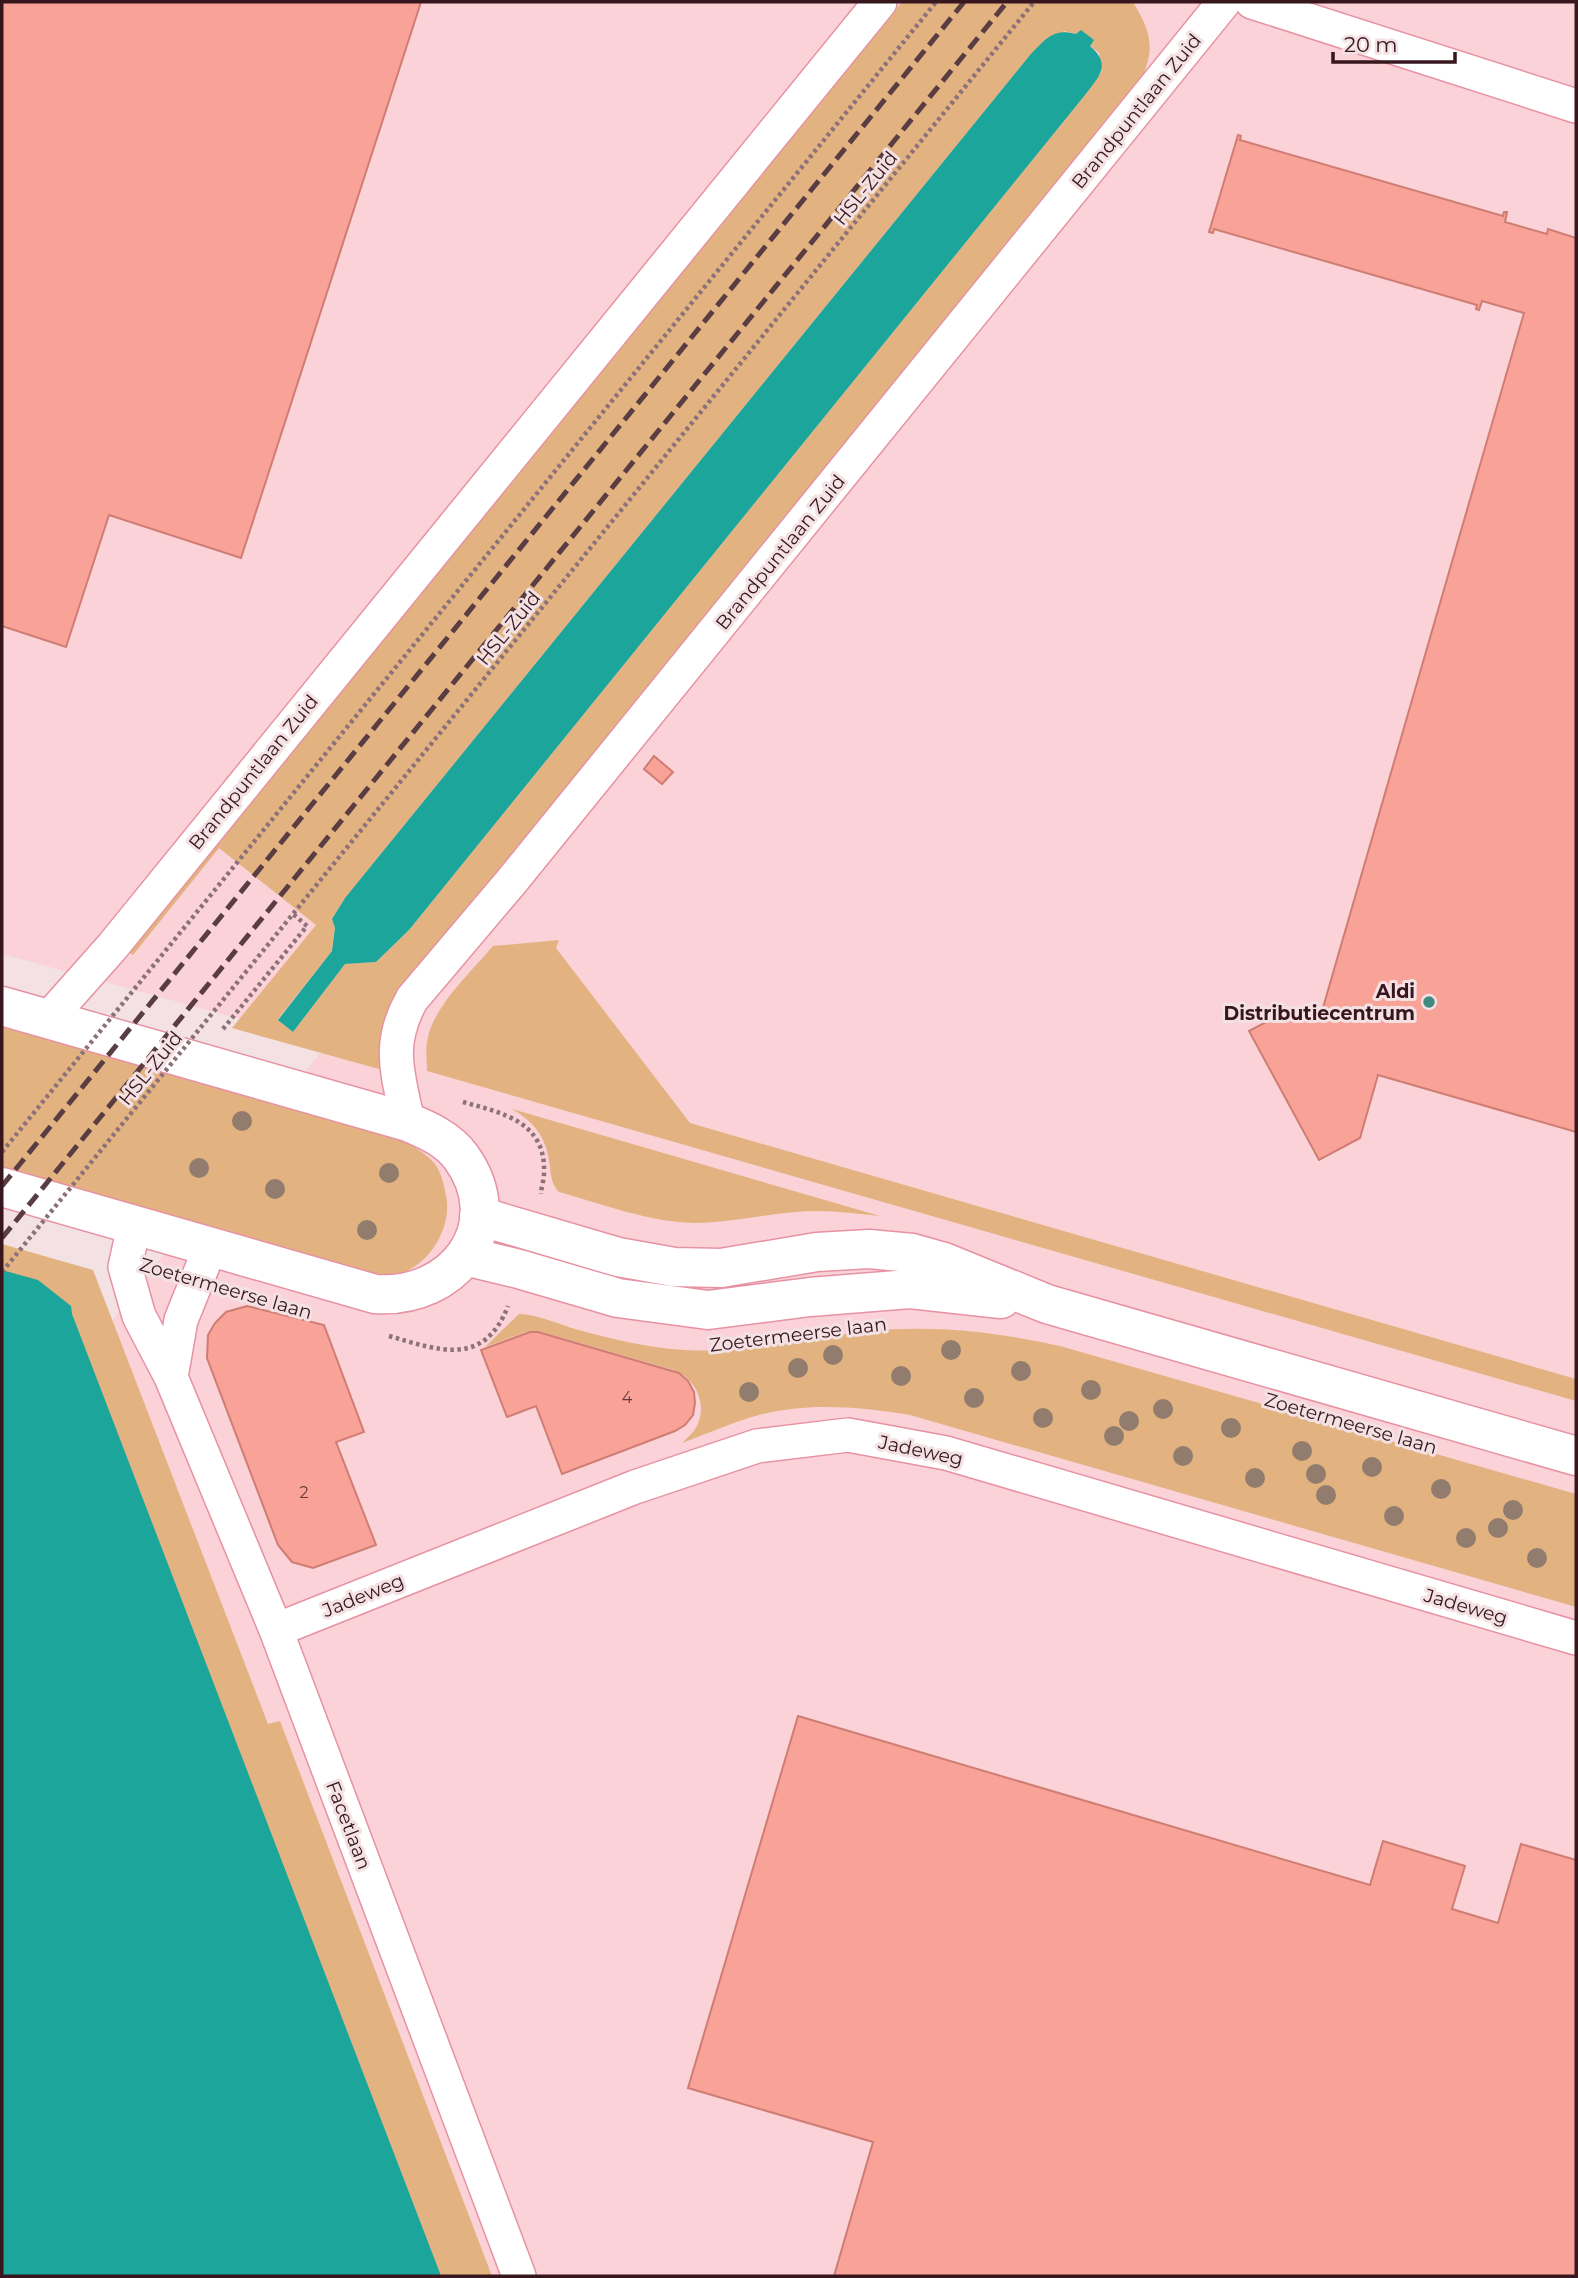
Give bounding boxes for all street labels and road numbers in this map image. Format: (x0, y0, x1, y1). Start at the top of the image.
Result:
street label: Brandpuntlaan Zuid (1067, 29, 1206, 193)
street label: HSL-Zuid (829, 147, 902, 230)
street label: Brandpuntlaan Zuid (711, 470, 850, 634)
street label: HSL-Zuid (472, 587, 545, 670)
street label: Brandpuntlaan Zuid (184, 690, 323, 854)
street label: HSL-Zuid (114, 1027, 187, 1110)
street label: Zoetermeerse laan (137, 1253, 315, 1324)
street label: Zoetermeerse laan (708, 1312, 888, 1357)
street label: Zoetermeerse laan (1262, 1388, 1440, 1459)
street label: Jadeweg (876, 1430, 965, 1471)
street label: Jadeweg (318, 1569, 407, 1623)
street label: Jadeweg (1420, 1583, 1510, 1629)
street label: Facetlaan (321, 1778, 376, 1873)

